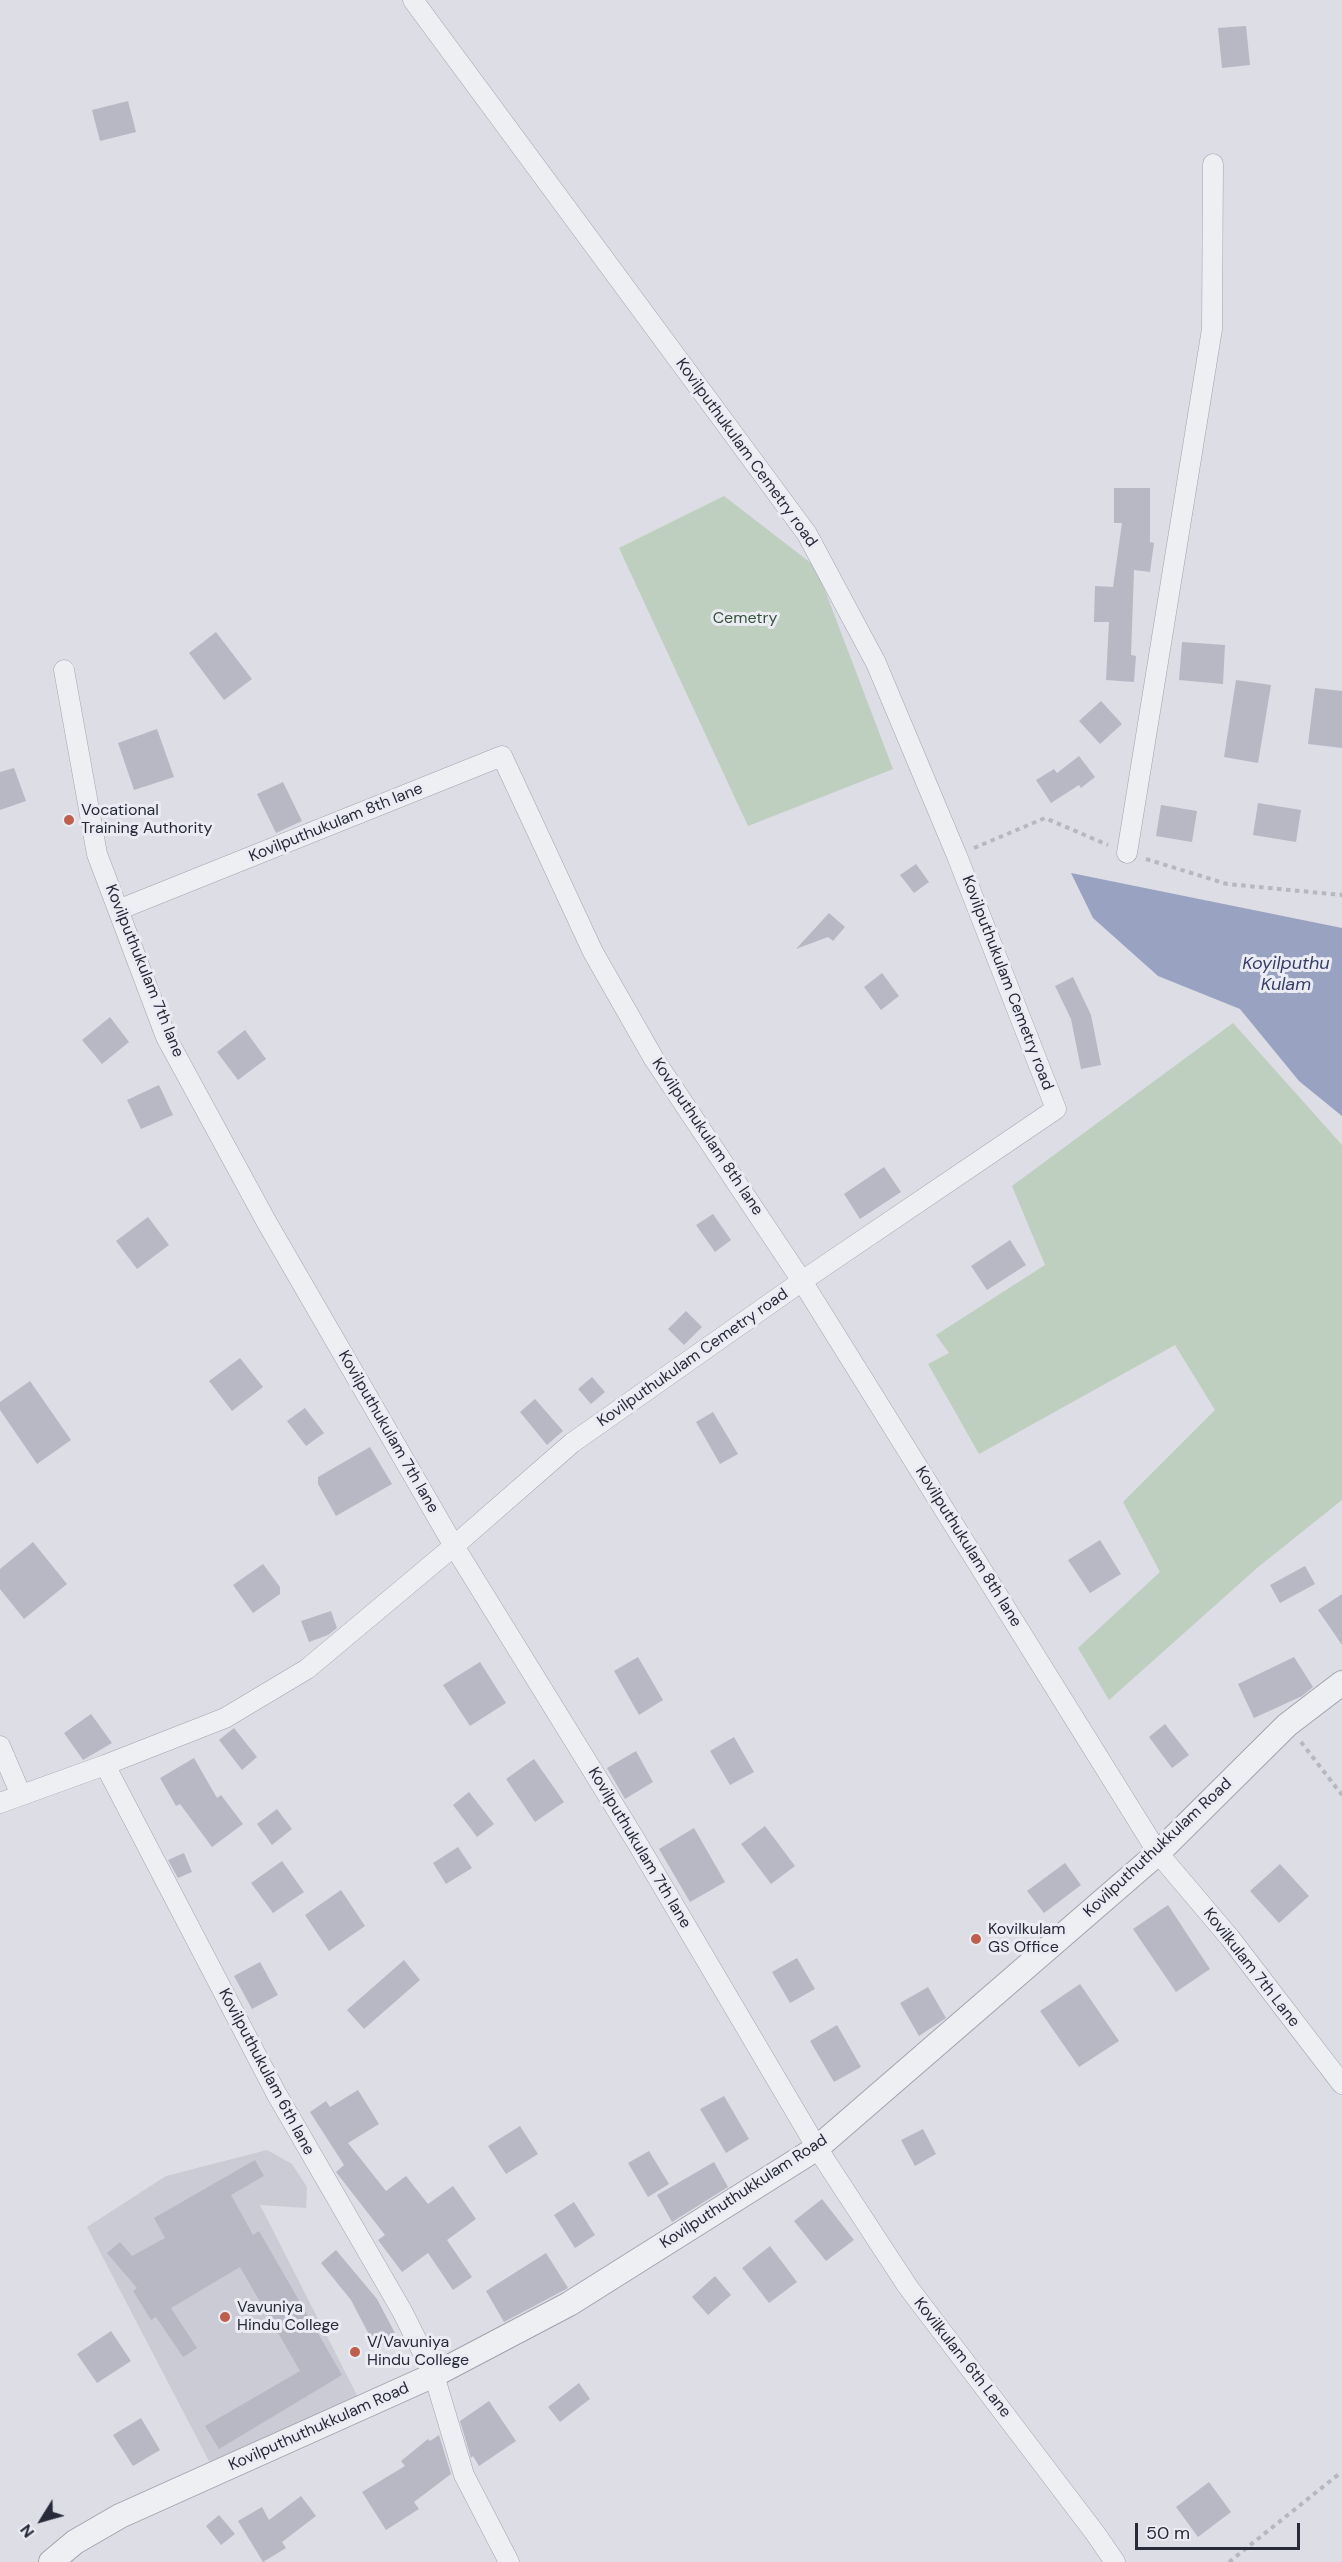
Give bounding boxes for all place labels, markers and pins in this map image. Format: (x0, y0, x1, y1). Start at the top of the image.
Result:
place label: Vocational Training Authority (81, 801, 212, 839)
marker: Vocational Training Authority (62, 813, 76, 827)
place label: Kovilkulam GS Office (988, 1920, 1066, 1958)
marker: Kovilkulam GS Office (969, 1932, 983, 1946)
place label: Vavuniya Hindu College (237, 2298, 339, 2336)
marker: Vavuniya Hindu College (218, 2310, 232, 2324)
place label: V/Vavuniya Hindu College (367, 2333, 469, 2371)
marker: V/Vavuniya Hindu College (348, 2345, 362, 2359)

